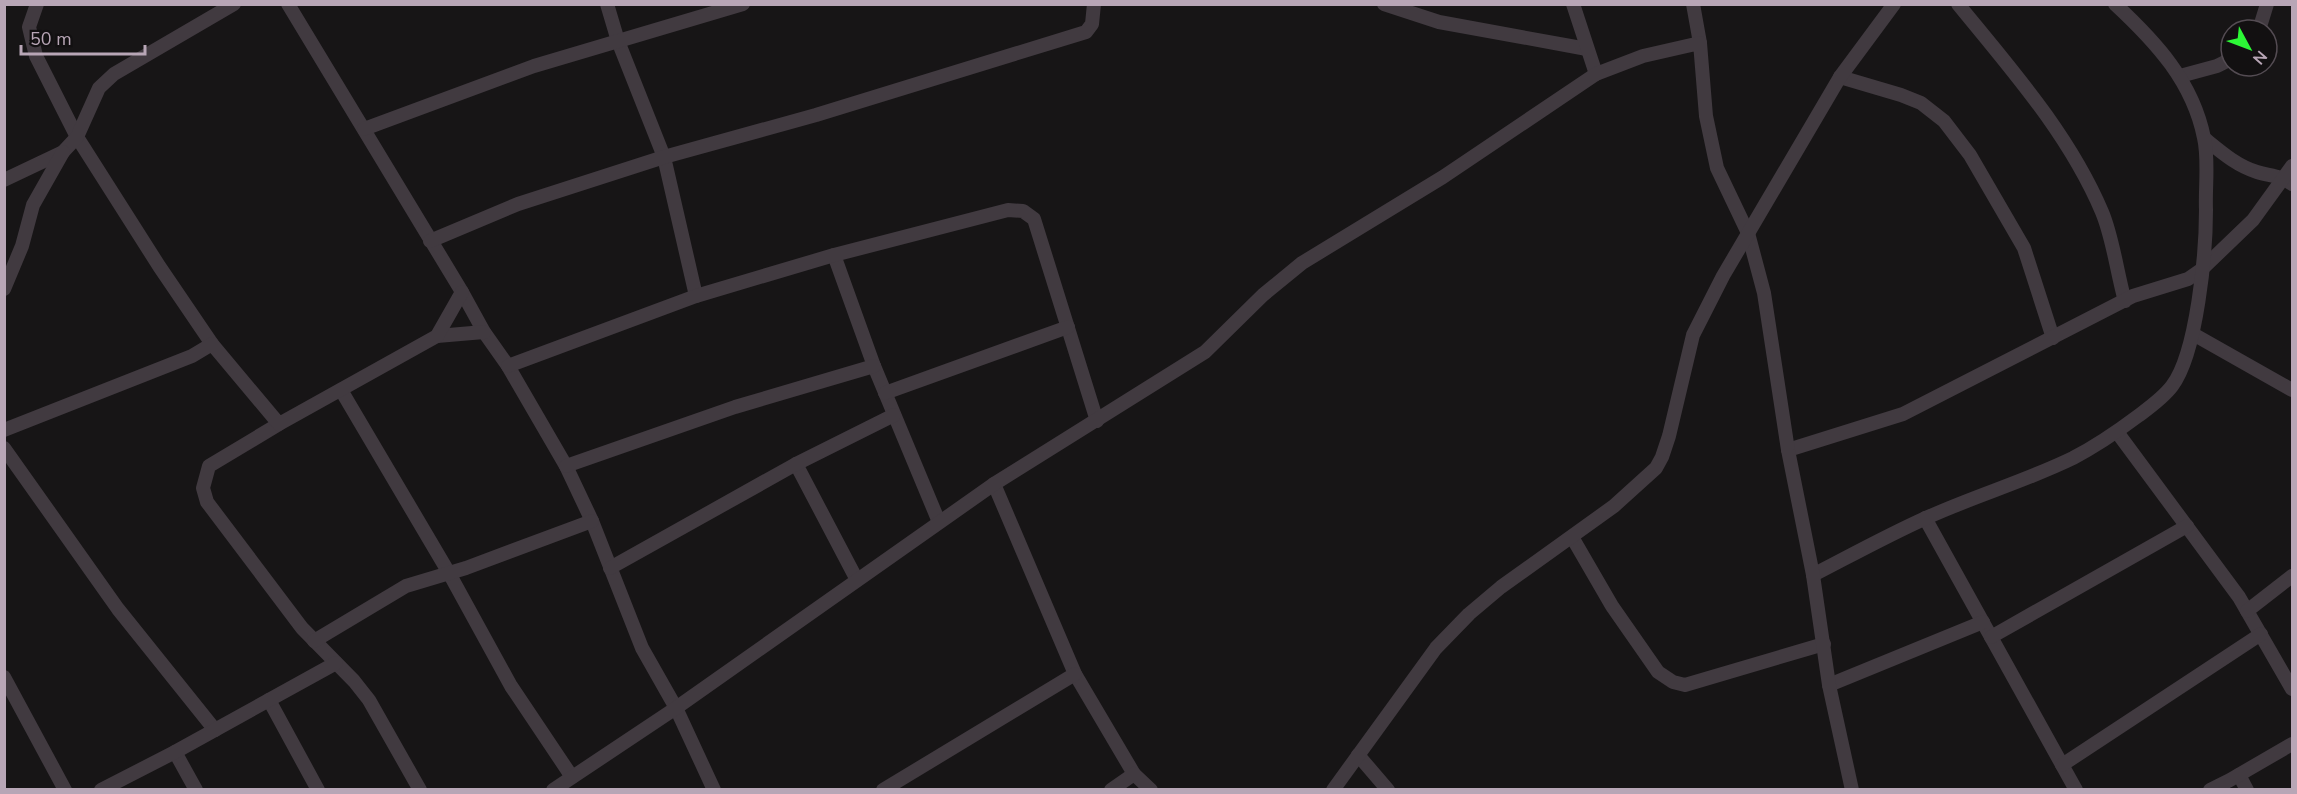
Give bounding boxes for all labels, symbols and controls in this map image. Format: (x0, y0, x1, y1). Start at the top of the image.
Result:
scale bar (21, 18, 146, 56)
north arrow (2219, 18, 2279, 78)
text: 50 m (30, 27, 72, 51)
text: N (2247, 45, 2272, 69)

